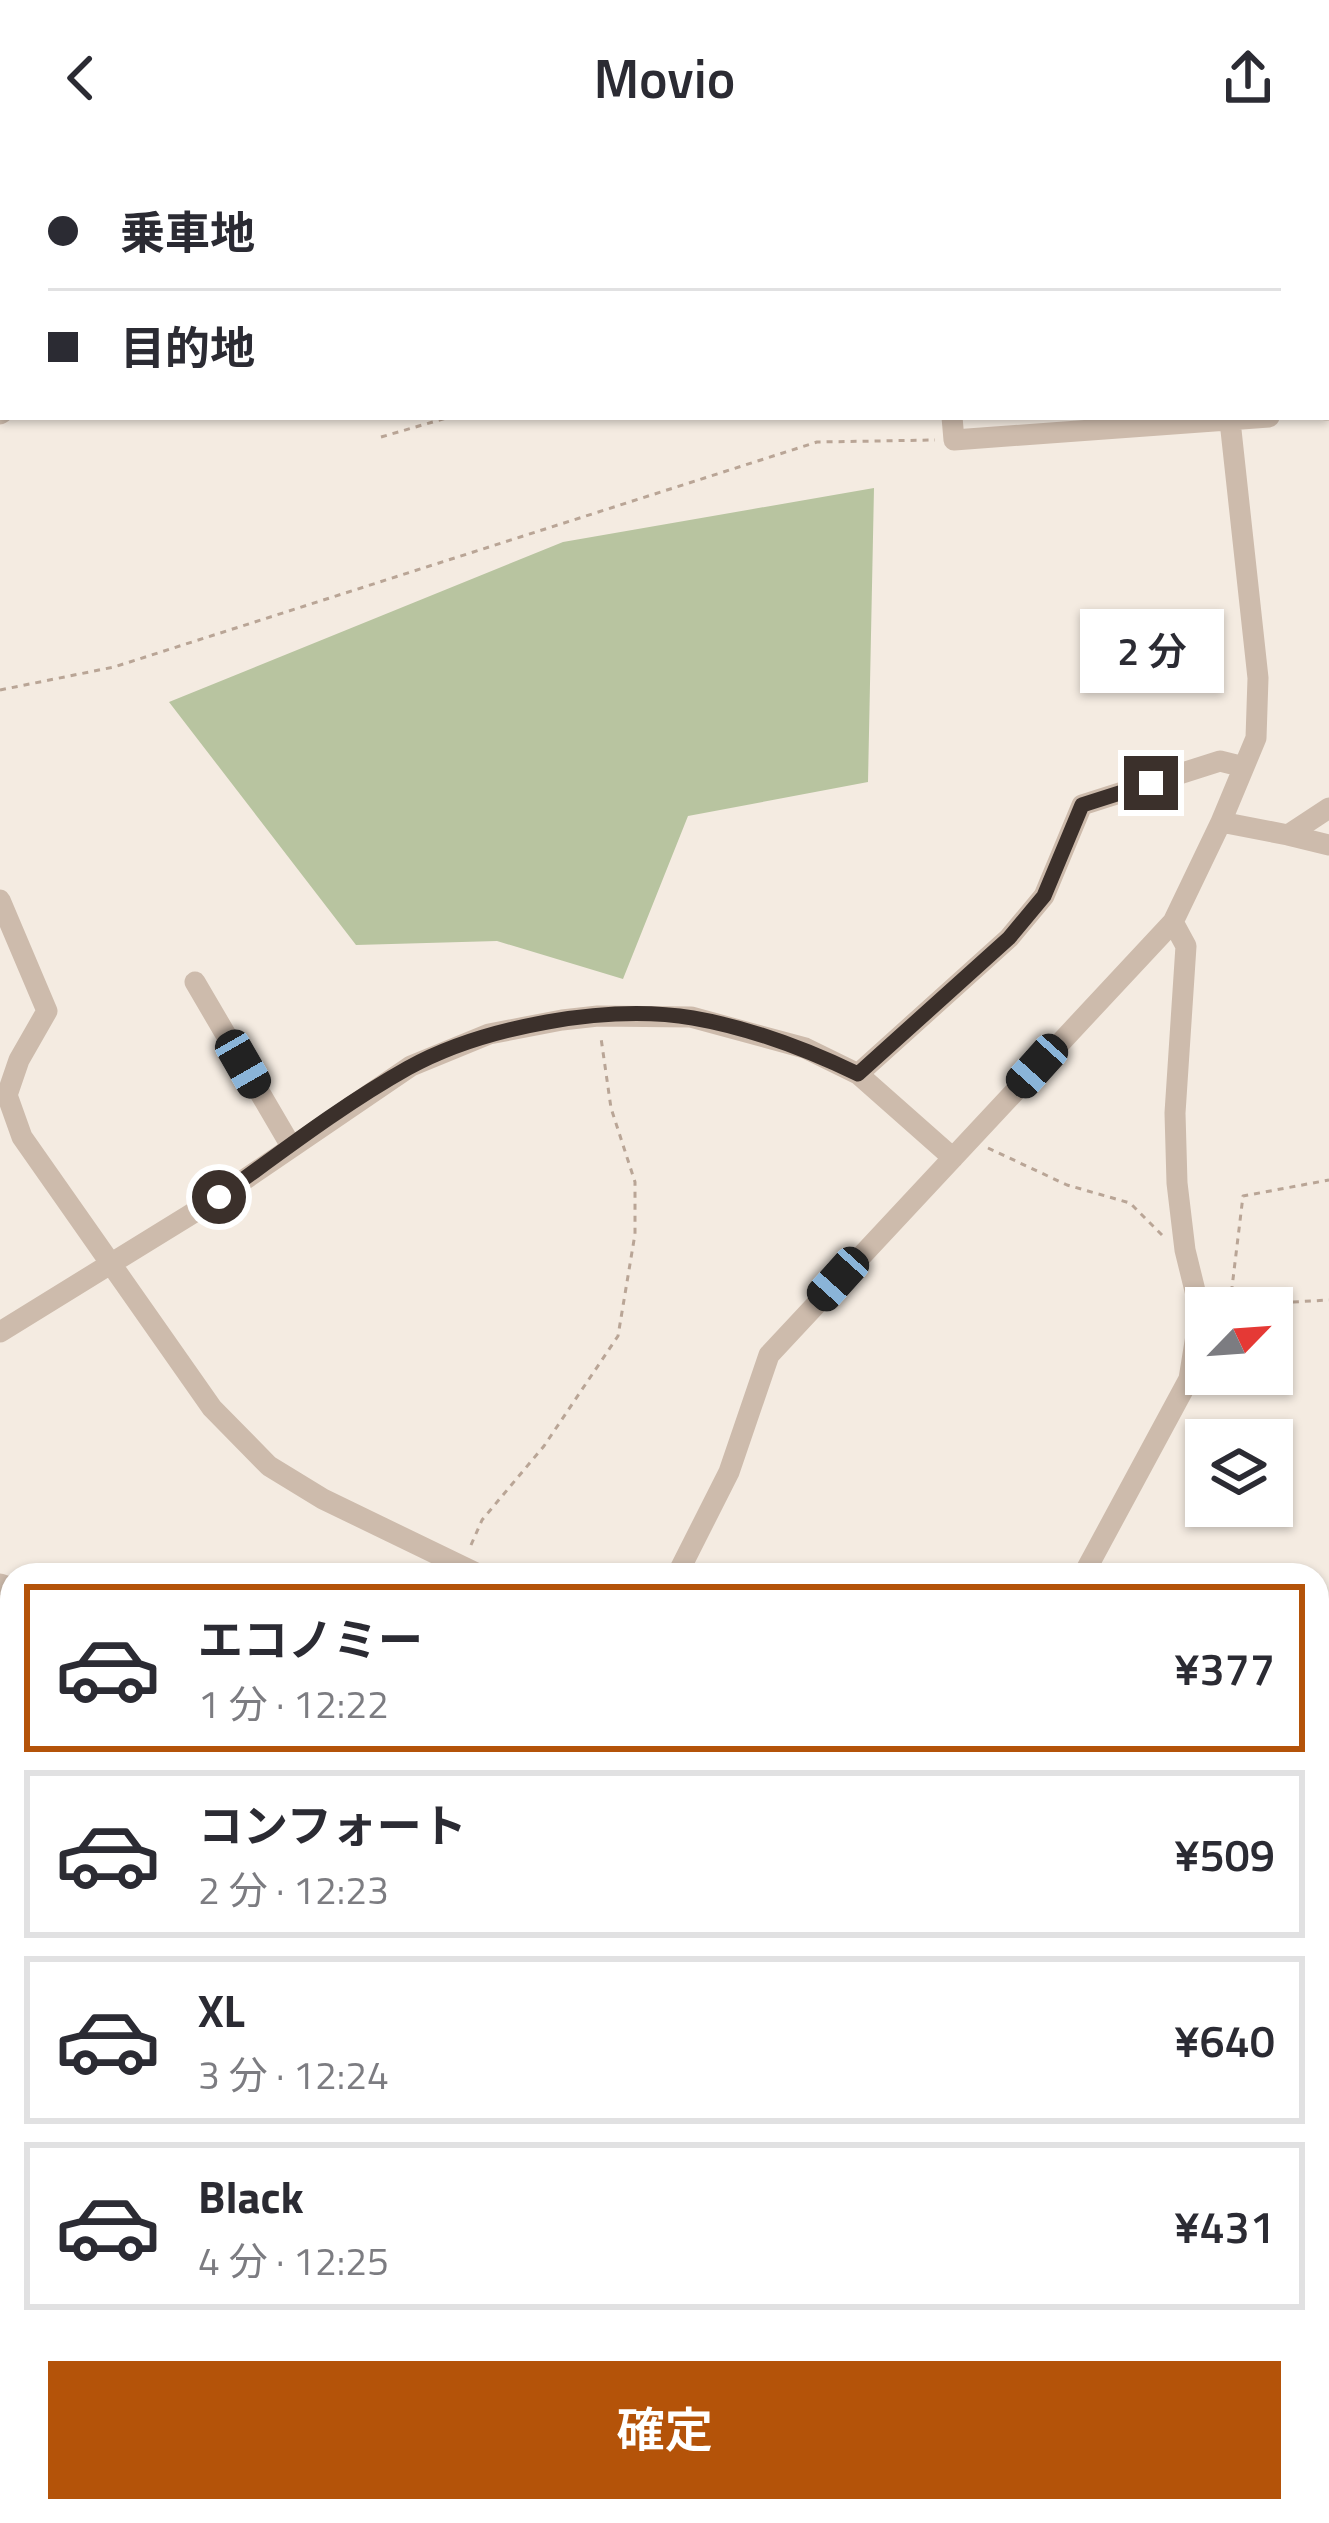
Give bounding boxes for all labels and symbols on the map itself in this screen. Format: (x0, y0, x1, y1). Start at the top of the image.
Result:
callout: 2 分 (1079, 609, 1223, 693)
route end (1124, 756, 1178, 810)
car (209, 1024, 277, 1104)
car (1000, 1027, 1074, 1105)
route start (192, 1170, 246, 1224)
car (801, 1240, 875, 1318)
north arrow (1185, 1287, 1293, 1395)

